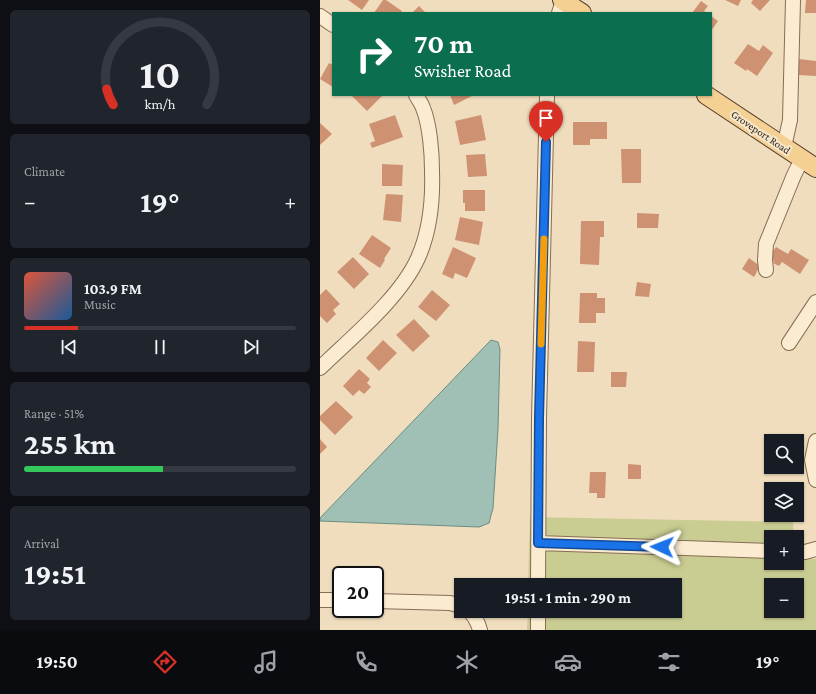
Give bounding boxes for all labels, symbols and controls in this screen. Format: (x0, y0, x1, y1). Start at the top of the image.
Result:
icon: right (348, 28, 400, 80)
text: 70 m (414, 28, 473, 59)
text: 10 (140, 51, 180, 97)
text: Swisher Road (414, 61, 511, 81)
text: km/h (145, 96, 176, 112)
pin (529, 101, 563, 142)
icon: arrive (535, 107, 557, 129)
street label: Groveport Road (728, 108, 793, 157)
text: Climate (24, 164, 65, 179)
text: 19° (140, 185, 180, 218)
text: − (24, 189, 36, 214)
text: + (284, 189, 296, 214)
text: 103.9 FM (84, 281, 142, 297)
text: Music (84, 297, 116, 312)
icon: previous (58, 336, 80, 358)
icon: pause (149, 336, 171, 358)
icon: next (240, 336, 262, 358)
text: Range · 51% (24, 406, 84, 421)
text: 255 km (24, 427, 116, 460)
map controls (764, 434, 804, 618)
button: search (764, 434, 804, 474)
button: layers (764, 482, 804, 522)
position arrow (641, 526, 683, 568)
button: + (764, 530, 804, 570)
text: Arrival (24, 536, 59, 551)
text: 19:51 (24, 557, 86, 590)
speed limit sign: 20 (332, 566, 384, 618)
button: − (764, 578, 804, 618)
text: 19:51 · 1 min · 290 m (505, 590, 631, 606)
icon: directions (151, 648, 179, 676)
icon: music (252, 648, 280, 676)
icon: phone (352, 648, 380, 676)
icon: climate (453, 648, 481, 676)
icon: car (554, 648, 582, 676)
icon: filters (655, 648, 683, 676)
text: 19:50 (36, 652, 78, 672)
text: 19° (756, 652, 779, 672)

